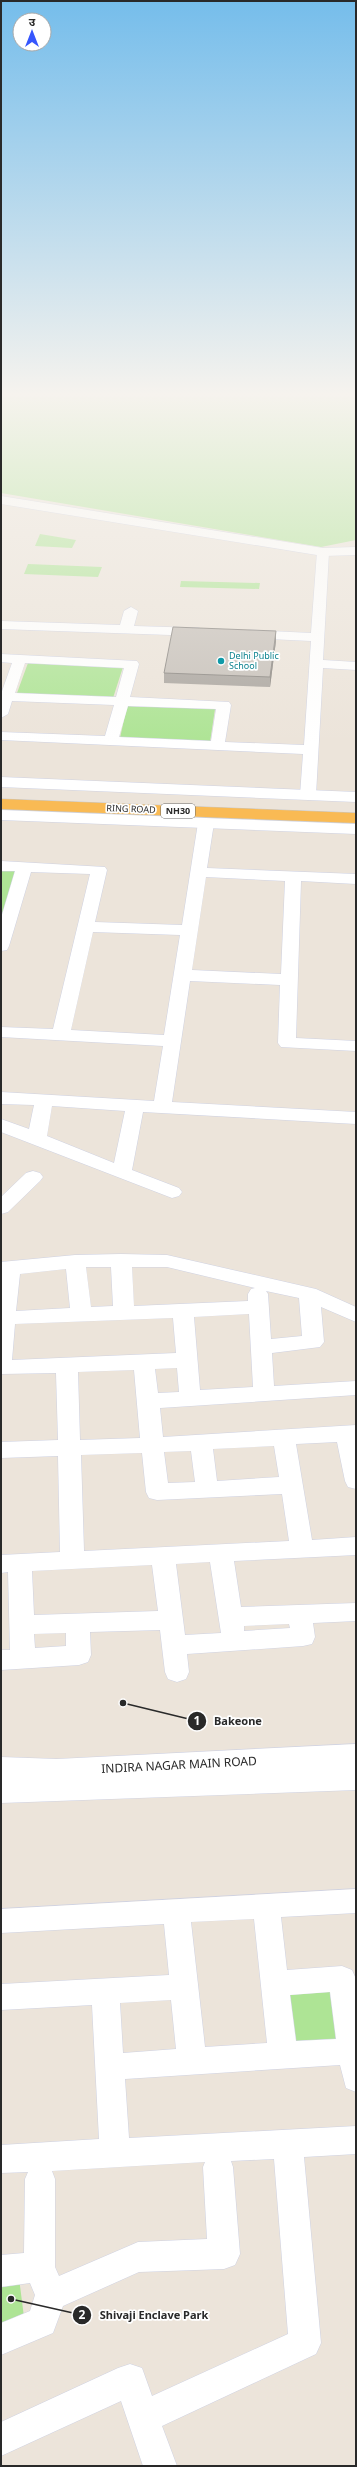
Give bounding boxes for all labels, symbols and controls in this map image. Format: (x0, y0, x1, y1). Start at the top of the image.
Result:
north arrow (12, 12, 52, 52)
text: उ (29, 14, 36, 29)
place label: Delhi Public School (229, 649, 279, 672)
marker: Delhi Public School (216, 656, 226, 666)
street label: RING ROAD (106, 801, 156, 816)
road number: NH30 (161, 804, 195, 818)
callout: Bakeone (187, 1709, 270, 1732)
text: 1 (194, 1712, 200, 1729)
text: Bakeone (214, 1713, 262, 1728)
street label: INDIRA NAGAR MAIN ROAD (101, 1752, 257, 1777)
callout: Shivaji Enclave Park (72, 2304, 216, 2327)
text: 2 (79, 2306, 86, 2323)
text: Shivaji Enclave Park (100, 2307, 208, 2322)

